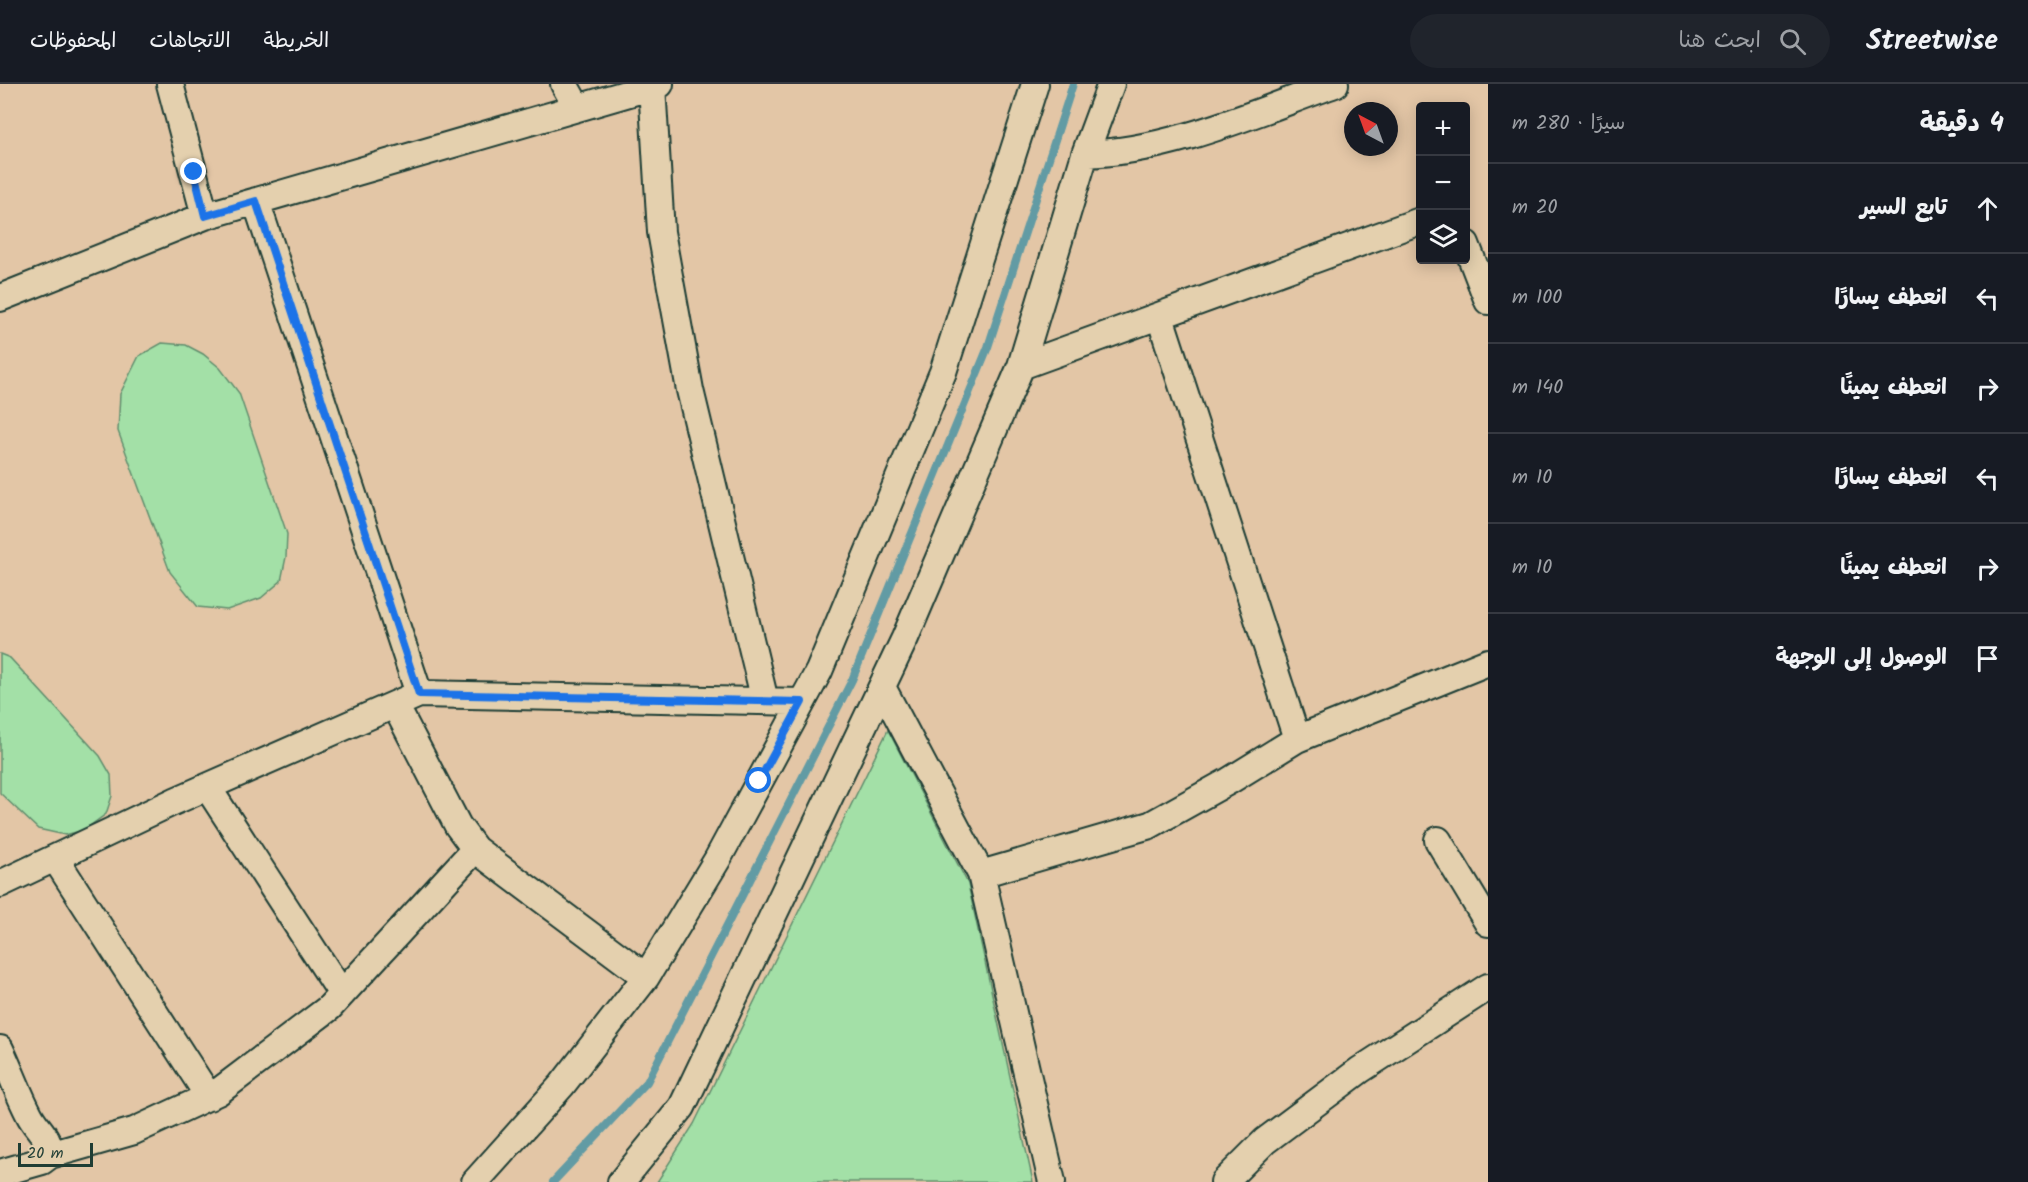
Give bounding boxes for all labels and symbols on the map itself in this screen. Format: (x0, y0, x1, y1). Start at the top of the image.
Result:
north arrow (1344, 102, 1398, 156)
route end (180, 158, 206, 184)
route start (745, 767, 771, 793)
scale bar (18, 1140, 93, 1168)

